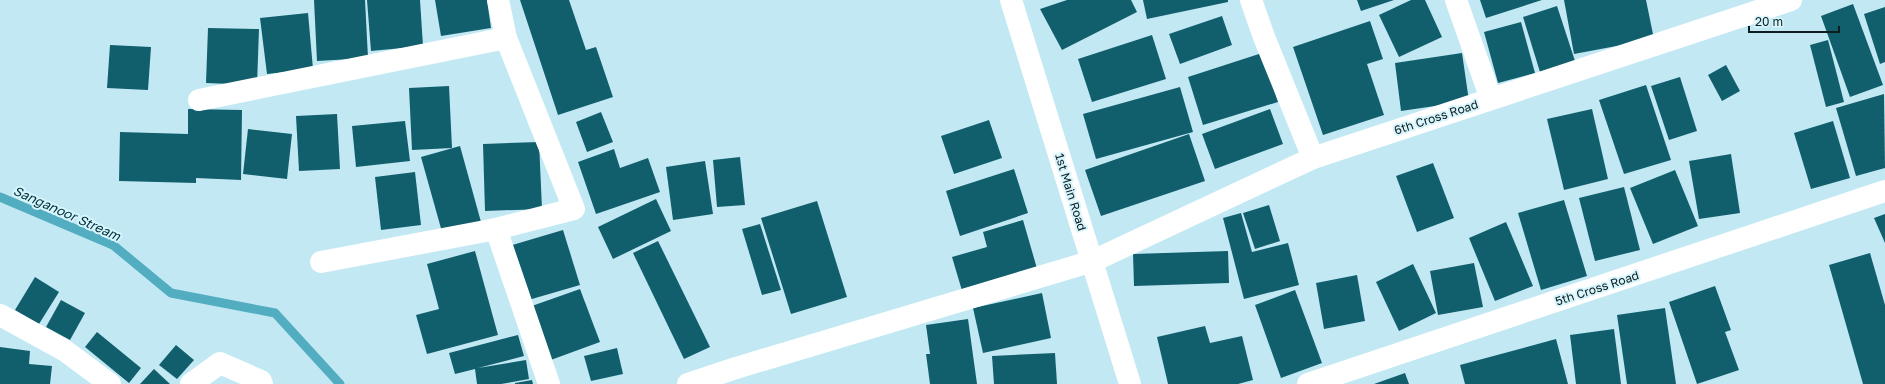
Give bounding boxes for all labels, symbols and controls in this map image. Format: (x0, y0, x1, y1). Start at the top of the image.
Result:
scale bar (1749, 8, 1839, 34)
text: 20 m (1755, 14, 1783, 29)
street label: 6th Cross Road (1392, 96, 1480, 138)
street label: 1st Main Road (1052, 152, 1090, 232)
water label: Sanganoor Stream (11, 182, 123, 244)
street label: 5th Cross Road (1553, 267, 1641, 309)

